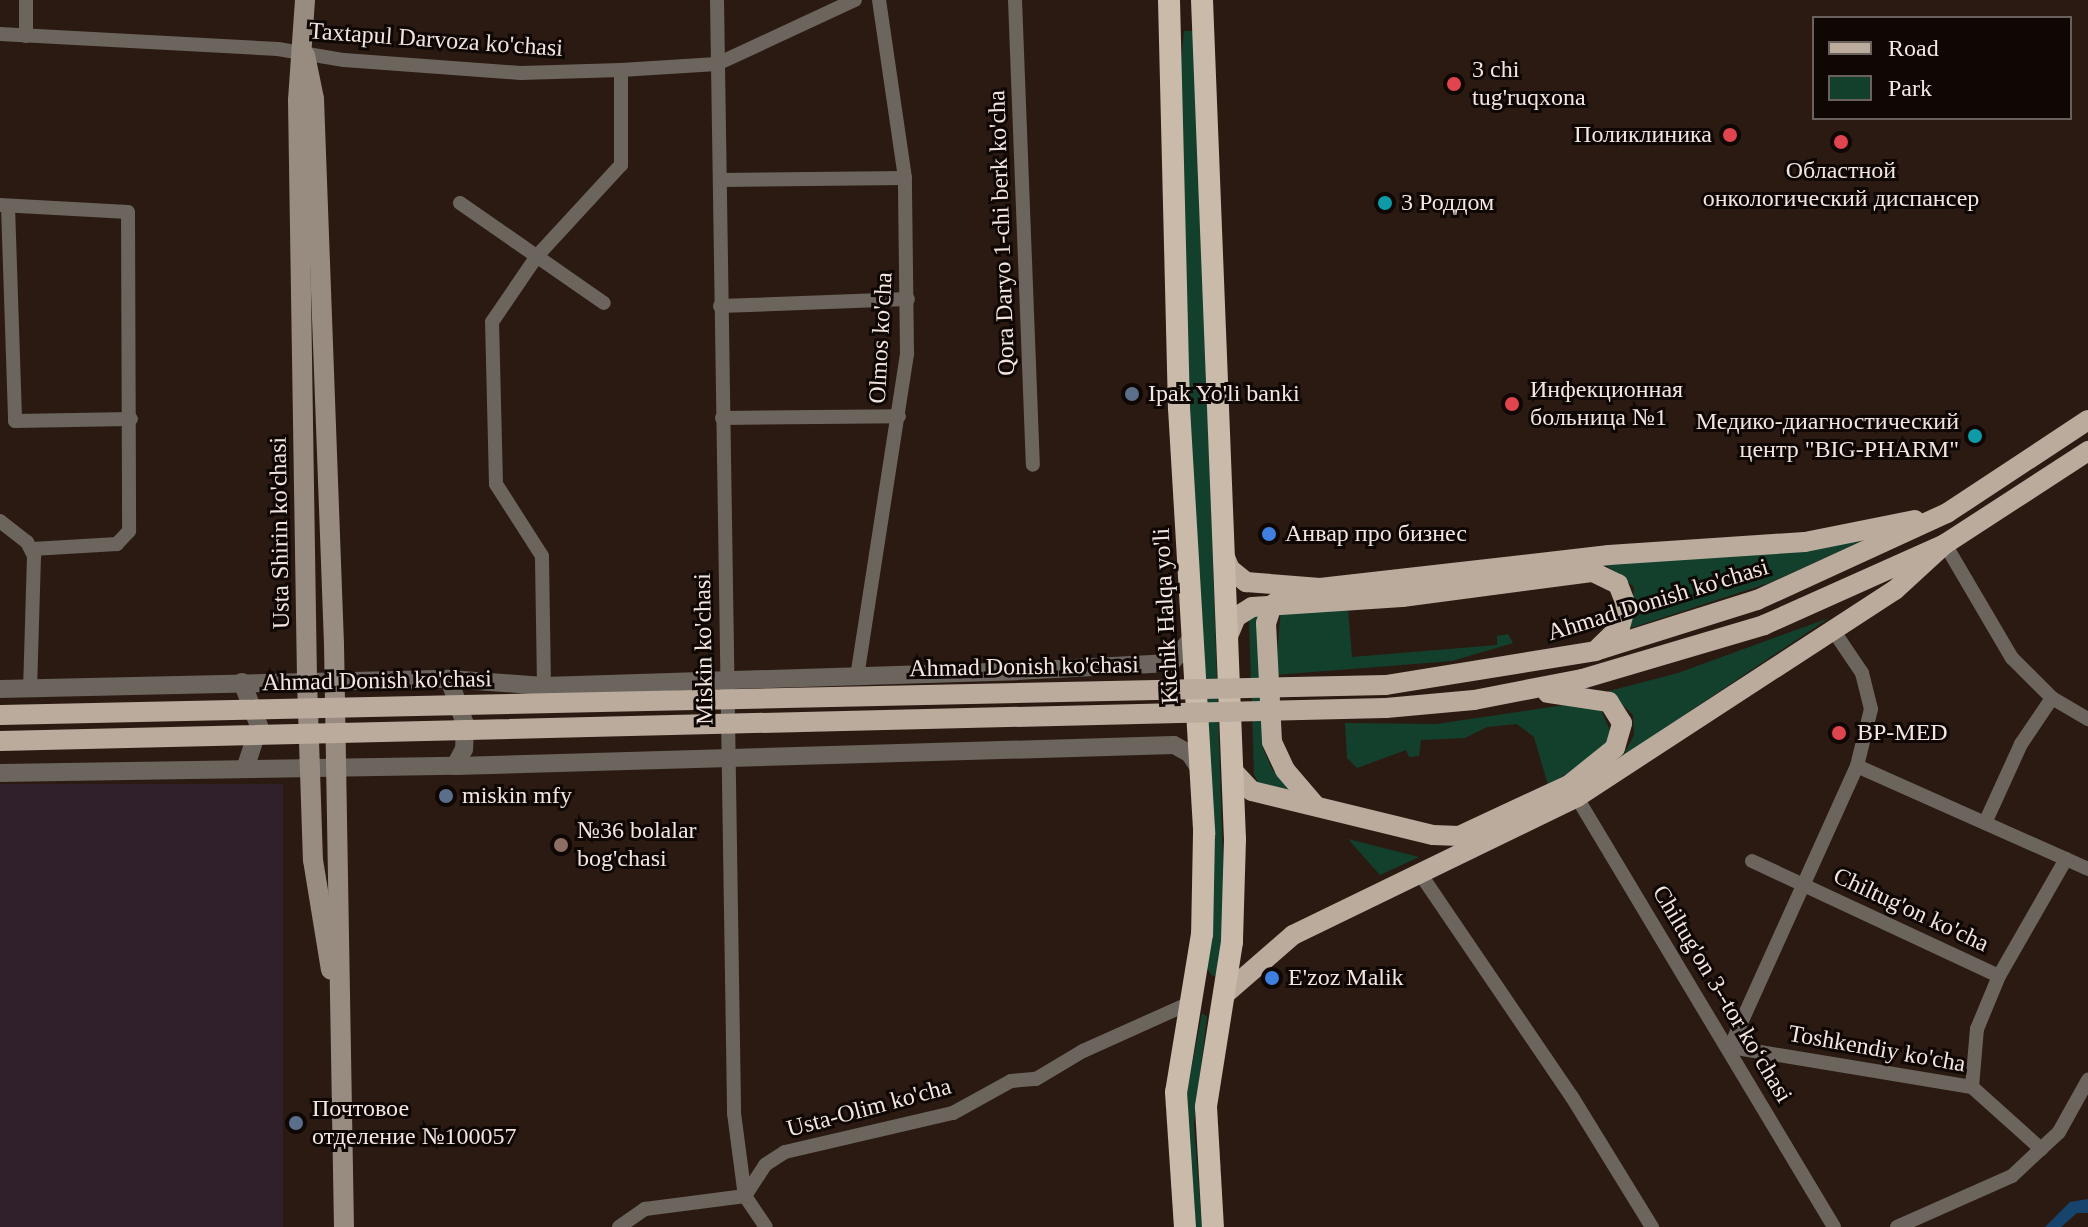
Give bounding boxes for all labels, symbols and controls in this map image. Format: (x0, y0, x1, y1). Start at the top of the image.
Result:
legend (1812, 16, 2072, 120)
street label: Taxtapul Darvoza ko'chasi (308, 17, 564, 63)
text: Road (1888, 35, 1939, 61)
place label: 3 chi tug'ruqxona (1472, 56, 1586, 112)
marker: 3 chi tug'ruqxona (1443, 73, 1465, 95)
text: Park (1888, 75, 1932, 101)
street label: Qora Daryo 1-chi berk ko'cha (983, 90, 1021, 376)
place label: Поликлиника (1574, 121, 1712, 149)
marker: Поликлиника (1719, 124, 1741, 146)
marker: Областной онкологический диспансер (1830, 131, 1852, 153)
place label: Областной онкологический диспансер (1703, 157, 1979, 213)
place label: 3 Роддом (1401, 189, 1494, 217)
marker: 3 Роддом (1376, 194, 1394, 212)
street label: Olmos ko'cha (863, 272, 899, 404)
place label: Инфекционная больница №1 (1530, 376, 1683, 432)
place label: Ipak Yo'li banki (1148, 380, 1301, 408)
marker: Ipak Yo'li banki (1123, 385, 1141, 403)
marker: Инфекционная больница №1 (1501, 393, 1523, 415)
place label: Медико-диагностический центр "BIG-PHARM" (1696, 408, 1959, 464)
marker: Медико-диагностический центр "BIG-PHARM" (1966, 427, 1984, 445)
street label: Usta Shirin ko'chasi (264, 437, 296, 629)
place label: Анвар про бизнес (1285, 520, 1467, 548)
marker: Анвар про бизнес (1260, 525, 1278, 543)
street label: Kichik Halqa yo'li (1147, 527, 1185, 705)
street label: Ahmad Donish ko'chasi (1544, 553, 1772, 647)
street label: Miskin ko'chasi (688, 573, 720, 725)
street label: Ahmad Donish ko'chasi (909, 651, 1139, 683)
street label: Ahmad Donish ko'chasi (262, 665, 492, 697)
place label: BP-MED (1857, 719, 1948, 747)
marker: BP-MED (1828, 722, 1850, 744)
place label: miskin mfy (462, 782, 572, 810)
marker: miskin mfy (437, 787, 455, 805)
place label: №36 bolalar bog'chasi (577, 817, 697, 873)
marker: №36 bolalar bog'chasi (552, 836, 570, 854)
street label: Chiltug'on ko'cha (1829, 861, 1993, 959)
street label: Chiltug'on 3--tor koʻchasi (1646, 880, 1798, 1108)
place label: E'zoz Malik (1288, 964, 1404, 992)
marker: E'zoz Malik (1263, 969, 1281, 987)
street label: Toshkendiy ko'cha (1786, 1019, 1968, 1079)
street label: Usta-Olim ko'cha (784, 1072, 954, 1144)
place label: Почтовое отделение №100057 (312, 1095, 517, 1151)
marker: Почтовое отделение №100057 (287, 1114, 305, 1132)

